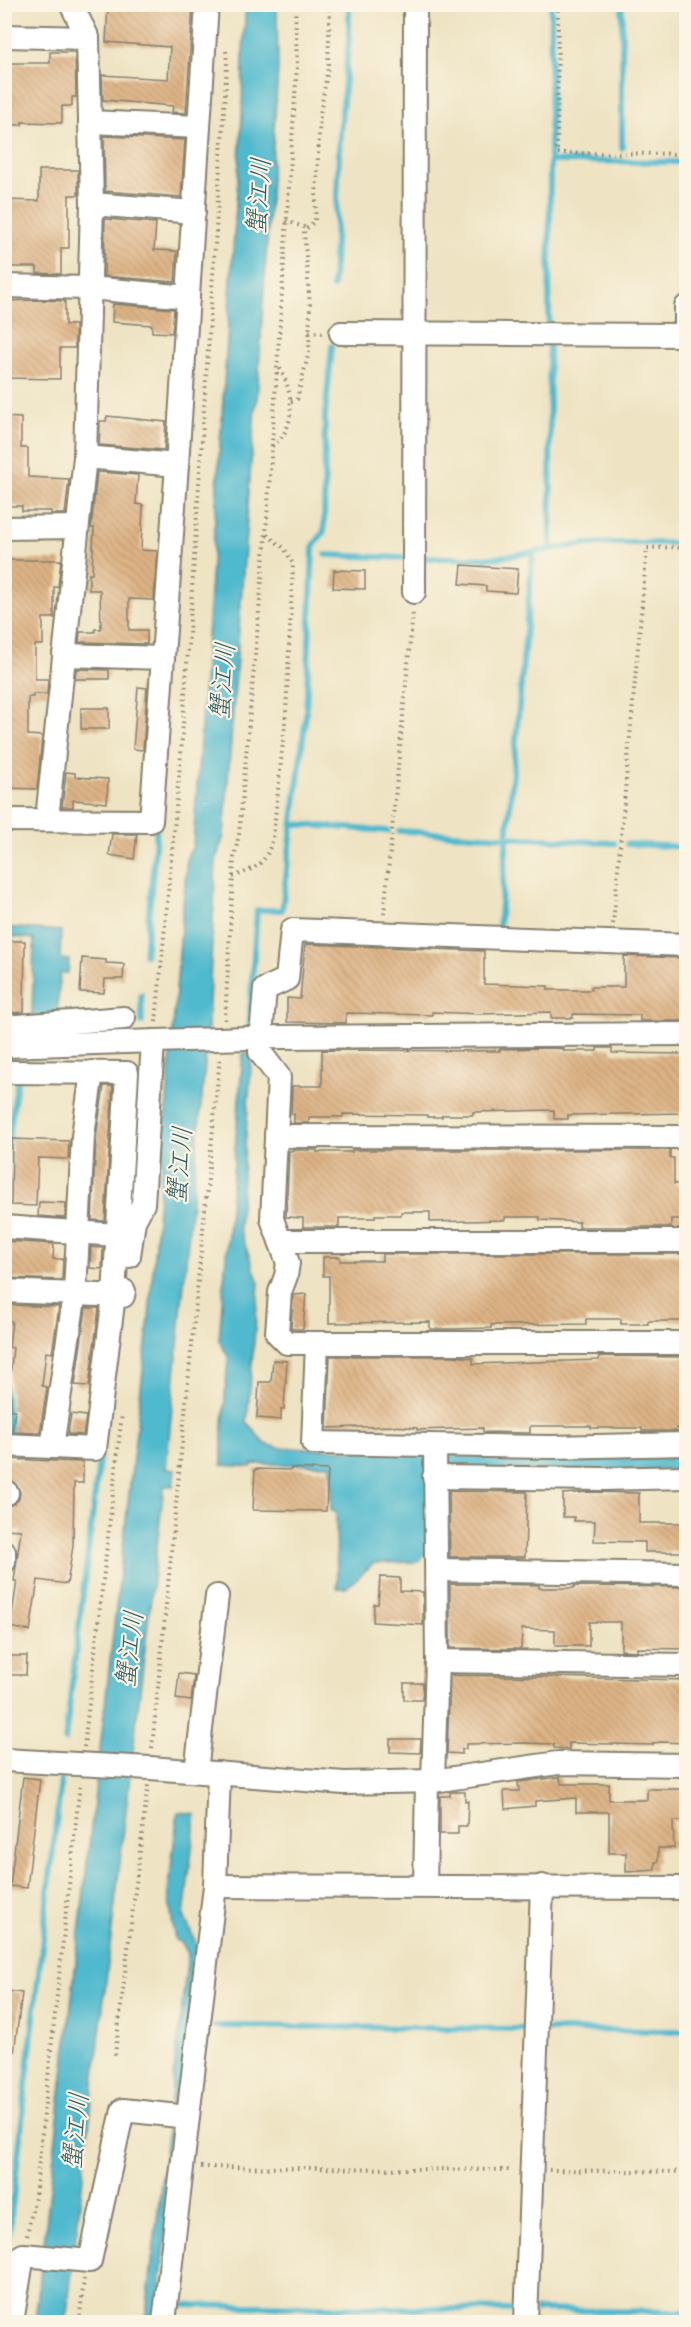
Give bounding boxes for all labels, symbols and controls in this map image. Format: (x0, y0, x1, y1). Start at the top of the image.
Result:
water label: 蟹江川 (239, 156, 278, 236)
water label: 蟹江川 (203, 641, 242, 721)
water label: 蟹江川 (160, 1125, 199, 1205)
water label: 蟹江川 (108, 1608, 151, 1690)
water label: 蟹江川 (55, 2091, 96, 2172)

